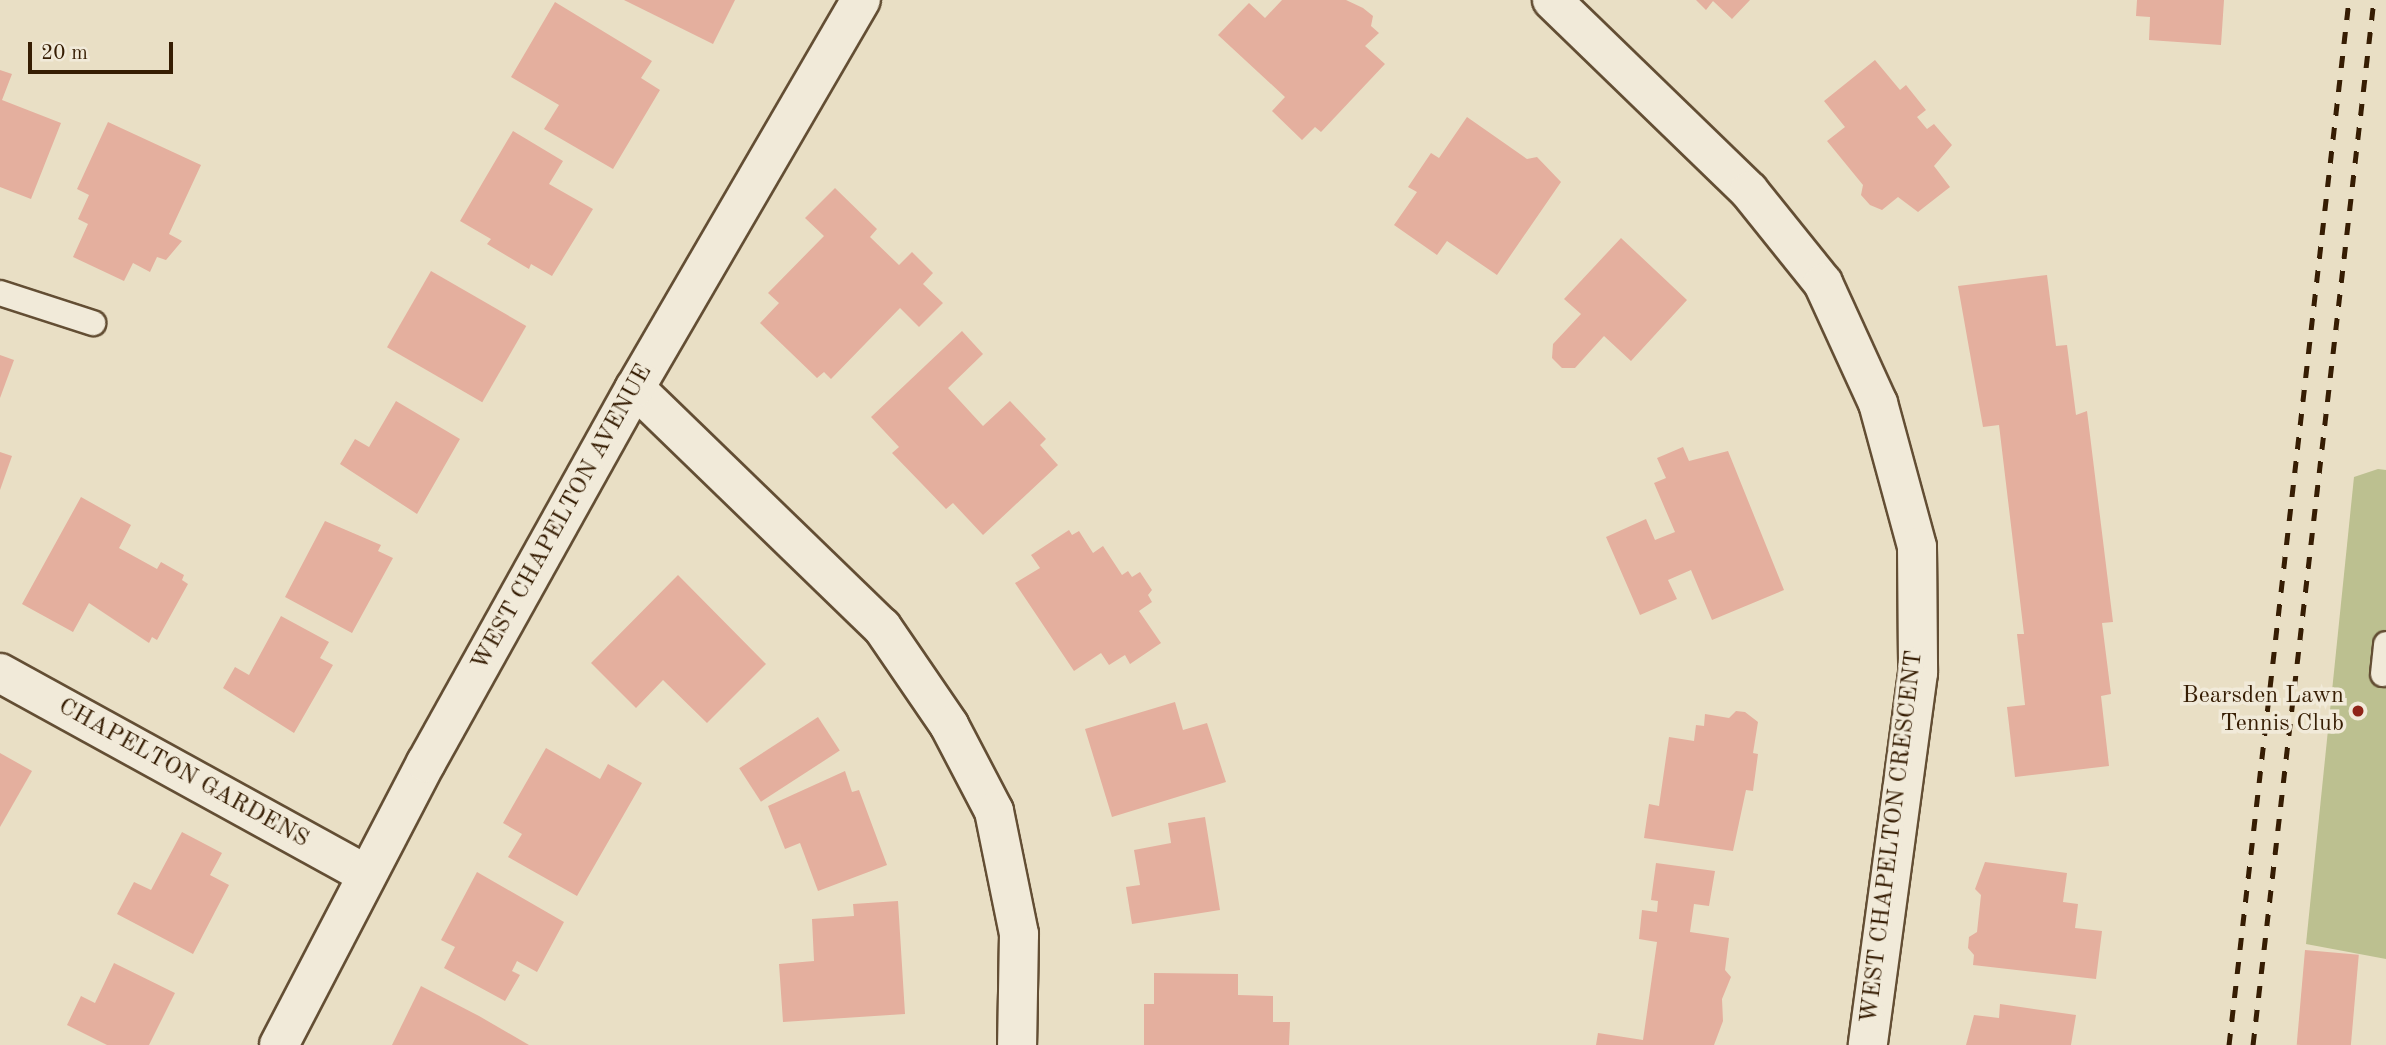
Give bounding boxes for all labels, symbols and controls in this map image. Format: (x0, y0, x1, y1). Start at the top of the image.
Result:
scale bar (32, 28, 177, 72)
text: 20 m (41, 43, 88, 64)
street label: WEST CHAPELTON AVENUE (467, 360, 659, 676)
street label: WEST CHAPELTON CRESCENT (1856, 649, 1930, 1025)
place label: Bearsden Lawn Tennis Club (2182, 683, 2344, 739)
street label: CHAPELTON GARDENS (53, 693, 313, 855)
marker: Bearsden Lawn Tennis Club (2350, 703, 2366, 719)

